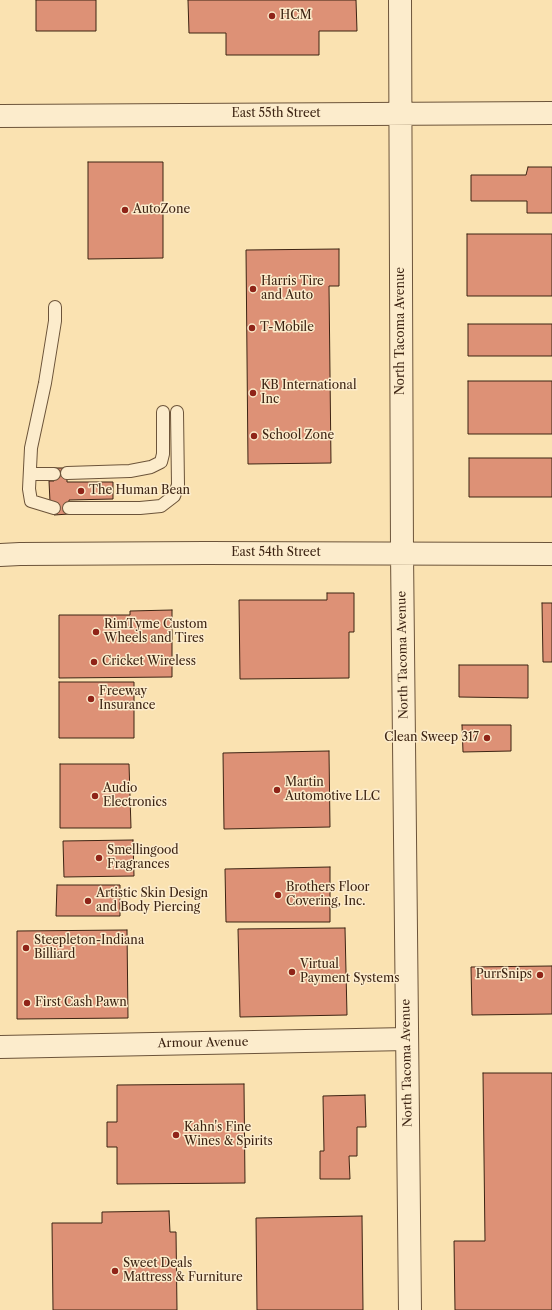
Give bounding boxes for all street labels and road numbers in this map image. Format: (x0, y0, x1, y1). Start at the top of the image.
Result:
street label: East 55th Street (231, 107, 321, 121)
street label: North Tacoma Avenue (394, 267, 408, 395)
street label: East 54th Street (231, 546, 321, 560)
street label: North Tacoma Avenue (395, 591, 411, 719)
street label: North Tacoma Avenue (399, 999, 415, 1127)
street label: Armour Avenue (157, 1035, 249, 1051)

